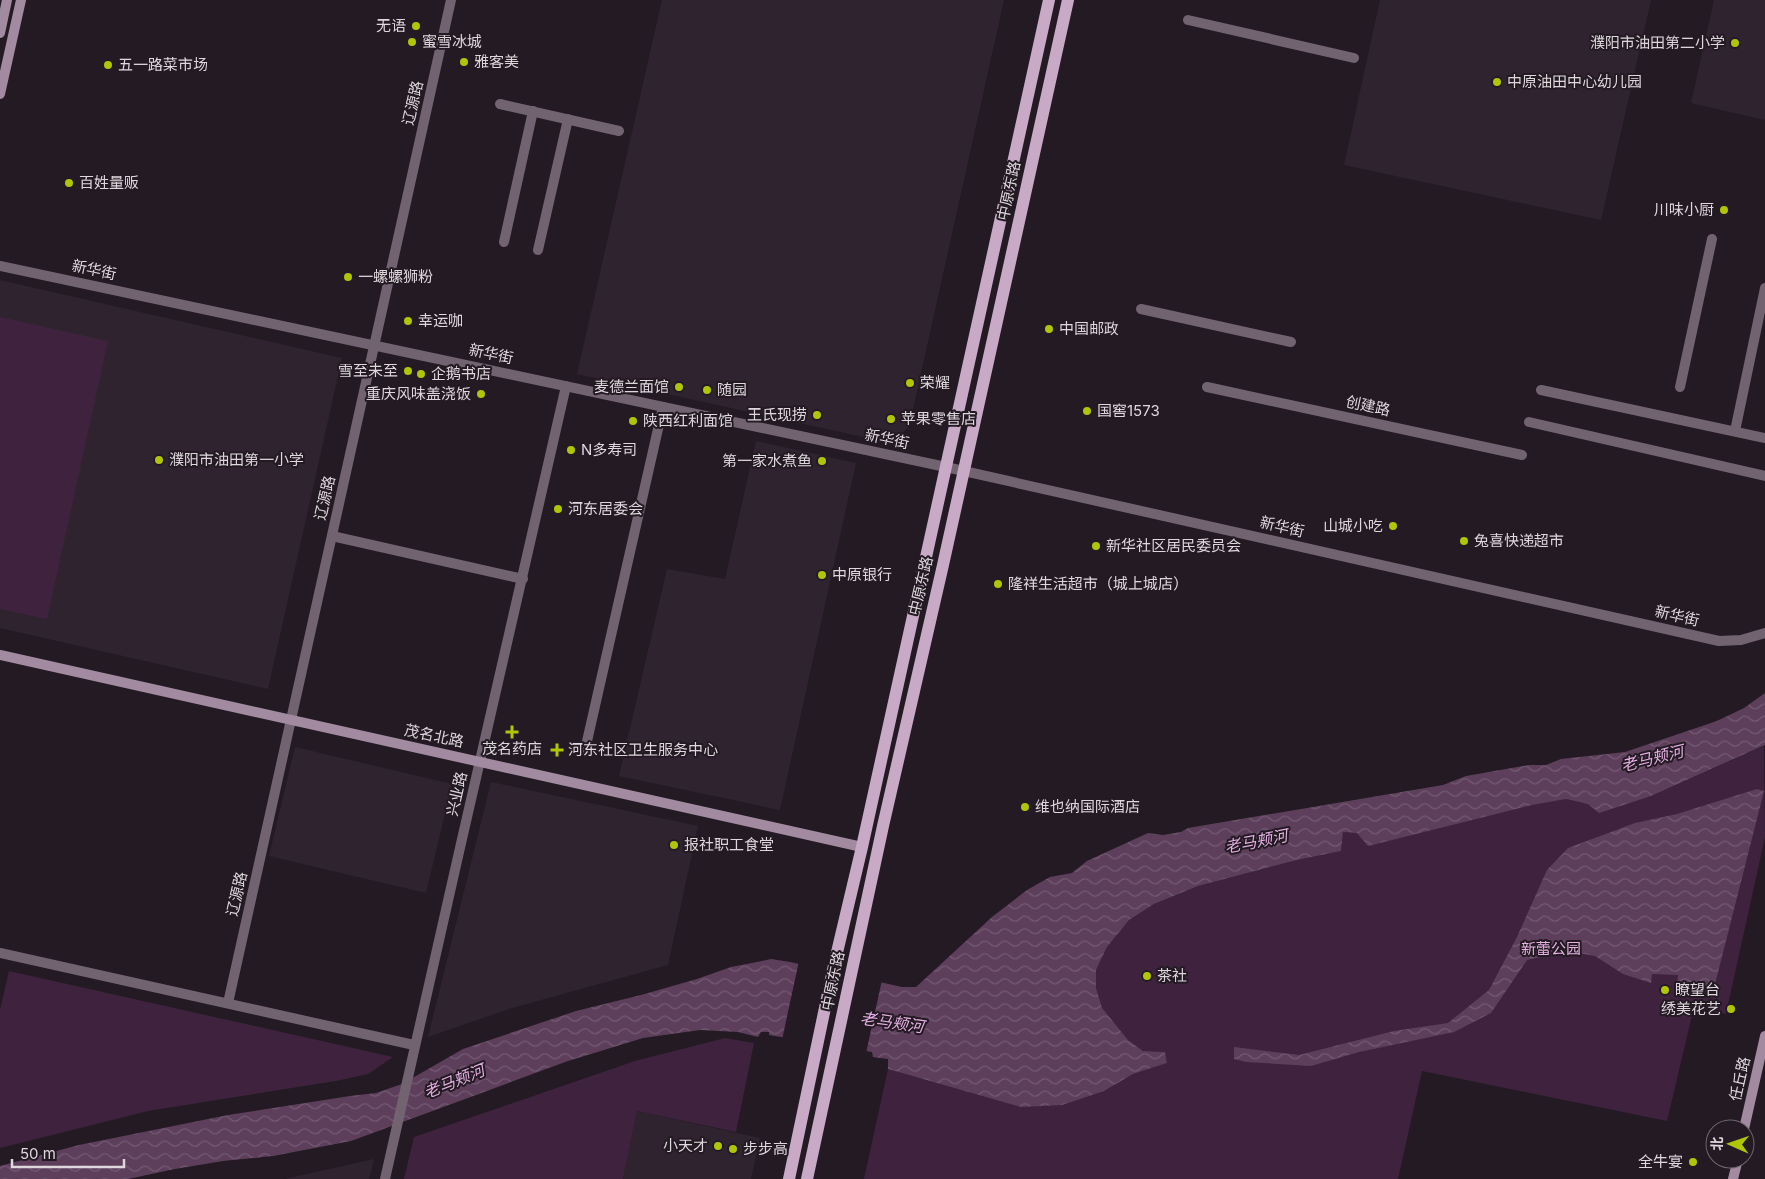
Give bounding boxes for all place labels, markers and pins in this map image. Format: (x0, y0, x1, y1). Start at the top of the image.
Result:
place label: 无语 (376, 16, 406, 35)
marker: 无语 (410, 20, 422, 32)
place label: 蜜雪冰城 (422, 32, 482, 51)
place label: 濮阳市油田第二小学 (1590, 33, 1725, 52)
marker: 蜜雪冰城 (406, 36, 418, 48)
marker: 濮阳市油田第二小学 (1729, 37, 1741, 49)
place label: 雅客美 (474, 52, 519, 71)
place label: 五一路菜市场 (118, 55, 208, 74)
marker: 雅客美 (458, 56, 470, 68)
marker: 五一路菜市场 (102, 59, 114, 71)
place label: 中原油田中心幼儿园 (1507, 72, 1642, 91)
marker: 中原油田中心幼儿园 (1491, 76, 1503, 88)
place label: 百姓量贩 (79, 173, 139, 192)
marker: 百姓量贩 (63, 177, 75, 189)
place label: 川味小厨 (1654, 200, 1714, 219)
marker: 川味小厨 (1718, 204, 1730, 216)
place label: 一螺螺狮粉 (358, 267, 433, 286)
marker: 一螺螺狮粉 (342, 271, 354, 283)
place label: 幸运咖 (418, 311, 463, 330)
marker: 幸运咖 (402, 315, 414, 327)
place label: 中国邮政 (1059, 319, 1119, 338)
marker: 中国邮政 (1043, 323, 1055, 335)
place label: 雪至未至 (338, 361, 398, 380)
place label: 企鹅书店 (431, 364, 491, 383)
marker: 雪至未至 (402, 365, 414, 377)
marker: 企鹅书店 (415, 368, 427, 380)
place label: 荣耀 (920, 373, 950, 392)
place label: 麦德兰面馆 (594, 377, 669, 396)
marker: 荣耀 (904, 377, 916, 389)
place label: 随园 (717, 380, 747, 399)
marker: 麦德兰面馆 (673, 381, 685, 393)
place label: 重庆风味盖浇饭 (366, 384, 471, 403)
marker: 随园 (701, 384, 713, 396)
marker: 重庆风味盖浇饭 (475, 388, 487, 400)
place label: 国窖1573 (1097, 401, 1160, 420)
place label: 王氏现捞 (747, 405, 807, 424)
marker: 国窖1573 (1081, 405, 1093, 417)
marker: 王氏现捞 (811, 409, 823, 421)
place label: 苹果零售店 (901, 409, 976, 428)
place label: 陕西红利面馆 (643, 411, 733, 430)
marker: 苹果零售店 (885, 413, 897, 425)
marker: 陕西红利面馆 (627, 415, 639, 427)
place label: N多寿司 (581, 440, 637, 459)
marker: N多寿司 (565, 444, 577, 456)
place label: 濮阳市油田第一小学 (169, 450, 304, 469)
place label: 第一家水煮鱼 (722, 451, 812, 470)
marker: 濮阳市油田第一小学 (153, 454, 165, 466)
marker: 第一家水煮鱼 (816, 455, 828, 467)
place label: 河东居委会 (568, 499, 643, 518)
marker: 河东居委会 (552, 503, 564, 515)
place label: 山城小吃 (1323, 516, 1383, 535)
marker: 山城小吃 (1387, 520, 1399, 532)
place label: 兔喜快递超市 (1474, 531, 1564, 550)
marker: 兔喜快递超市 (1458, 535, 1470, 547)
place label: 新华社区居民委员会 (1106, 536, 1241, 555)
marker: 新华社区居民委员会 (1090, 540, 1102, 552)
place label: 中原银行 (832, 565, 892, 584)
marker: 中原银行 (816, 569, 828, 581)
place label: 隆祥生活超市（城上城店） (1008, 574, 1188, 593)
marker: 隆祥生活超市（城上城店） (992, 578, 1004, 590)
marker: 茂名药店 (506, 726, 518, 738)
place label: 茂名药店 (482, 739, 542, 758)
place label: 河东社区卫生服务中心 (568, 740, 718, 759)
marker: 河东社区卫生服务中心 (550, 743, 564, 757)
place label: 维也纳国际酒店 (1035, 797, 1140, 816)
marker: 维也纳国际酒店 (1019, 801, 1031, 813)
place label: 报社职工食堂 (684, 835, 774, 854)
marker: 报社职工食堂 (668, 839, 680, 851)
place label: 茶社 (1157, 966, 1187, 985)
marker: 茶社 (1141, 970, 1153, 982)
place label: 瞭望台 (1675, 980, 1720, 999)
marker: 瞭望台 (1659, 984, 1671, 996)
place label: 绣美花艺 (1661, 999, 1721, 1018)
marker: 绣美花艺 (1725, 1003, 1737, 1015)
place label: 小天才 (663, 1136, 708, 1155)
place label: 步步高 (743, 1139, 788, 1158)
marker: 小天才 (712, 1140, 724, 1152)
marker: 步步高 (727, 1143, 739, 1155)
place label: 全牛宴 (1638, 1152, 1683, 1171)
marker: 全牛宴 (1687, 1156, 1699, 1168)

